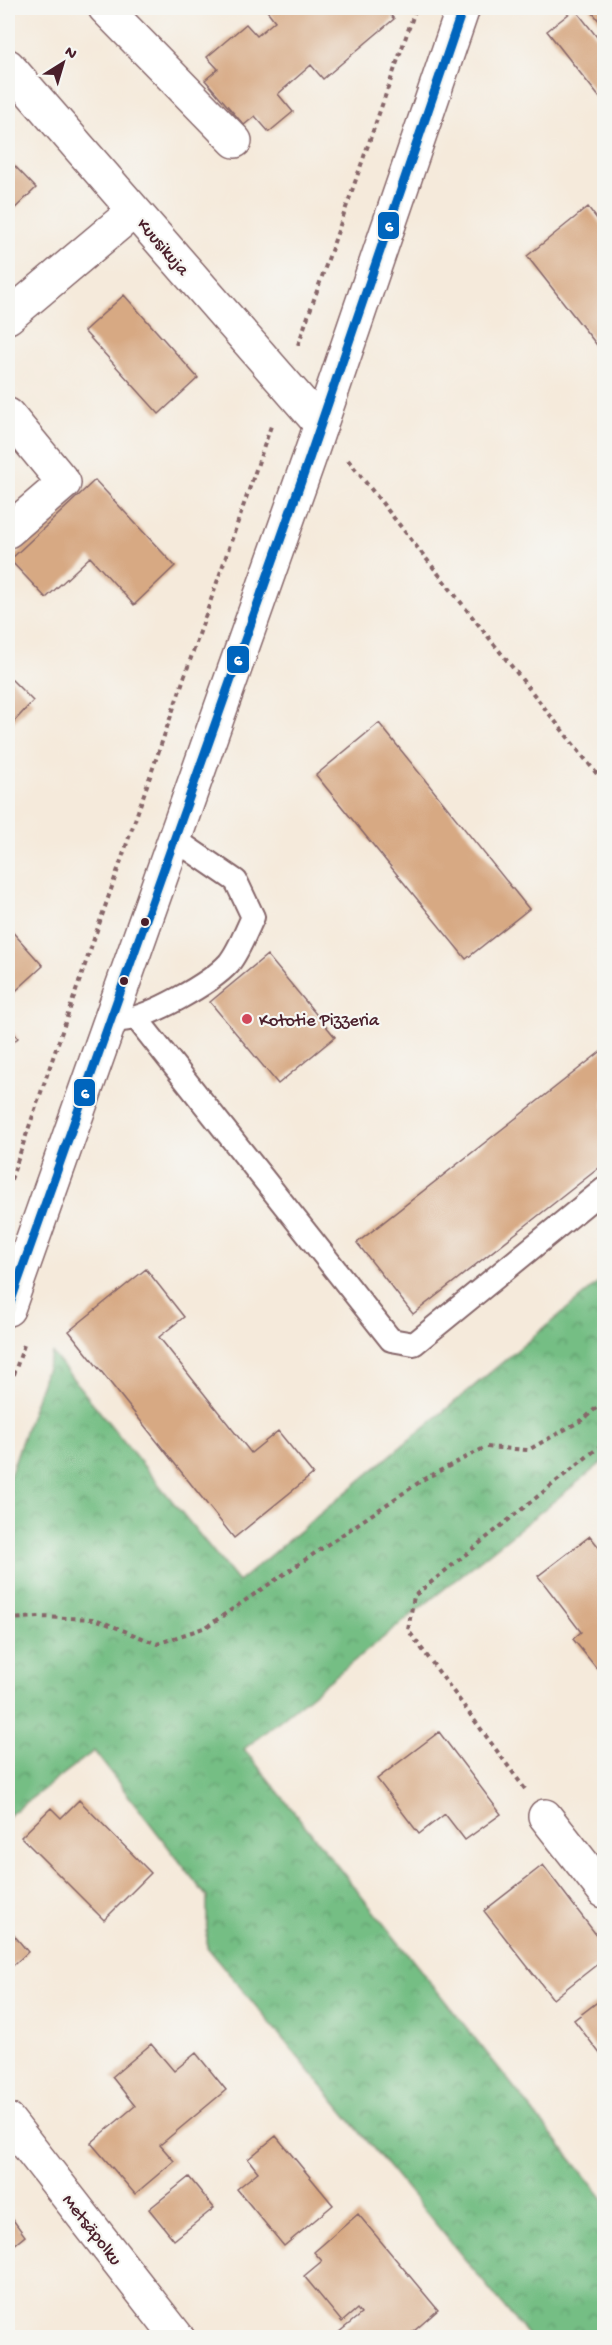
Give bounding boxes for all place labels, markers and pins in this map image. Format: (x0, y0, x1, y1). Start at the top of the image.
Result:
unlabelled marker (139, 916, 151, 928)
unlabelled marker (118, 975, 130, 987)
place label: Kototie Pizzeria (259, 1011, 380, 1032)
marker: Kototie Pizzeria (240, 1012, 254, 1026)

